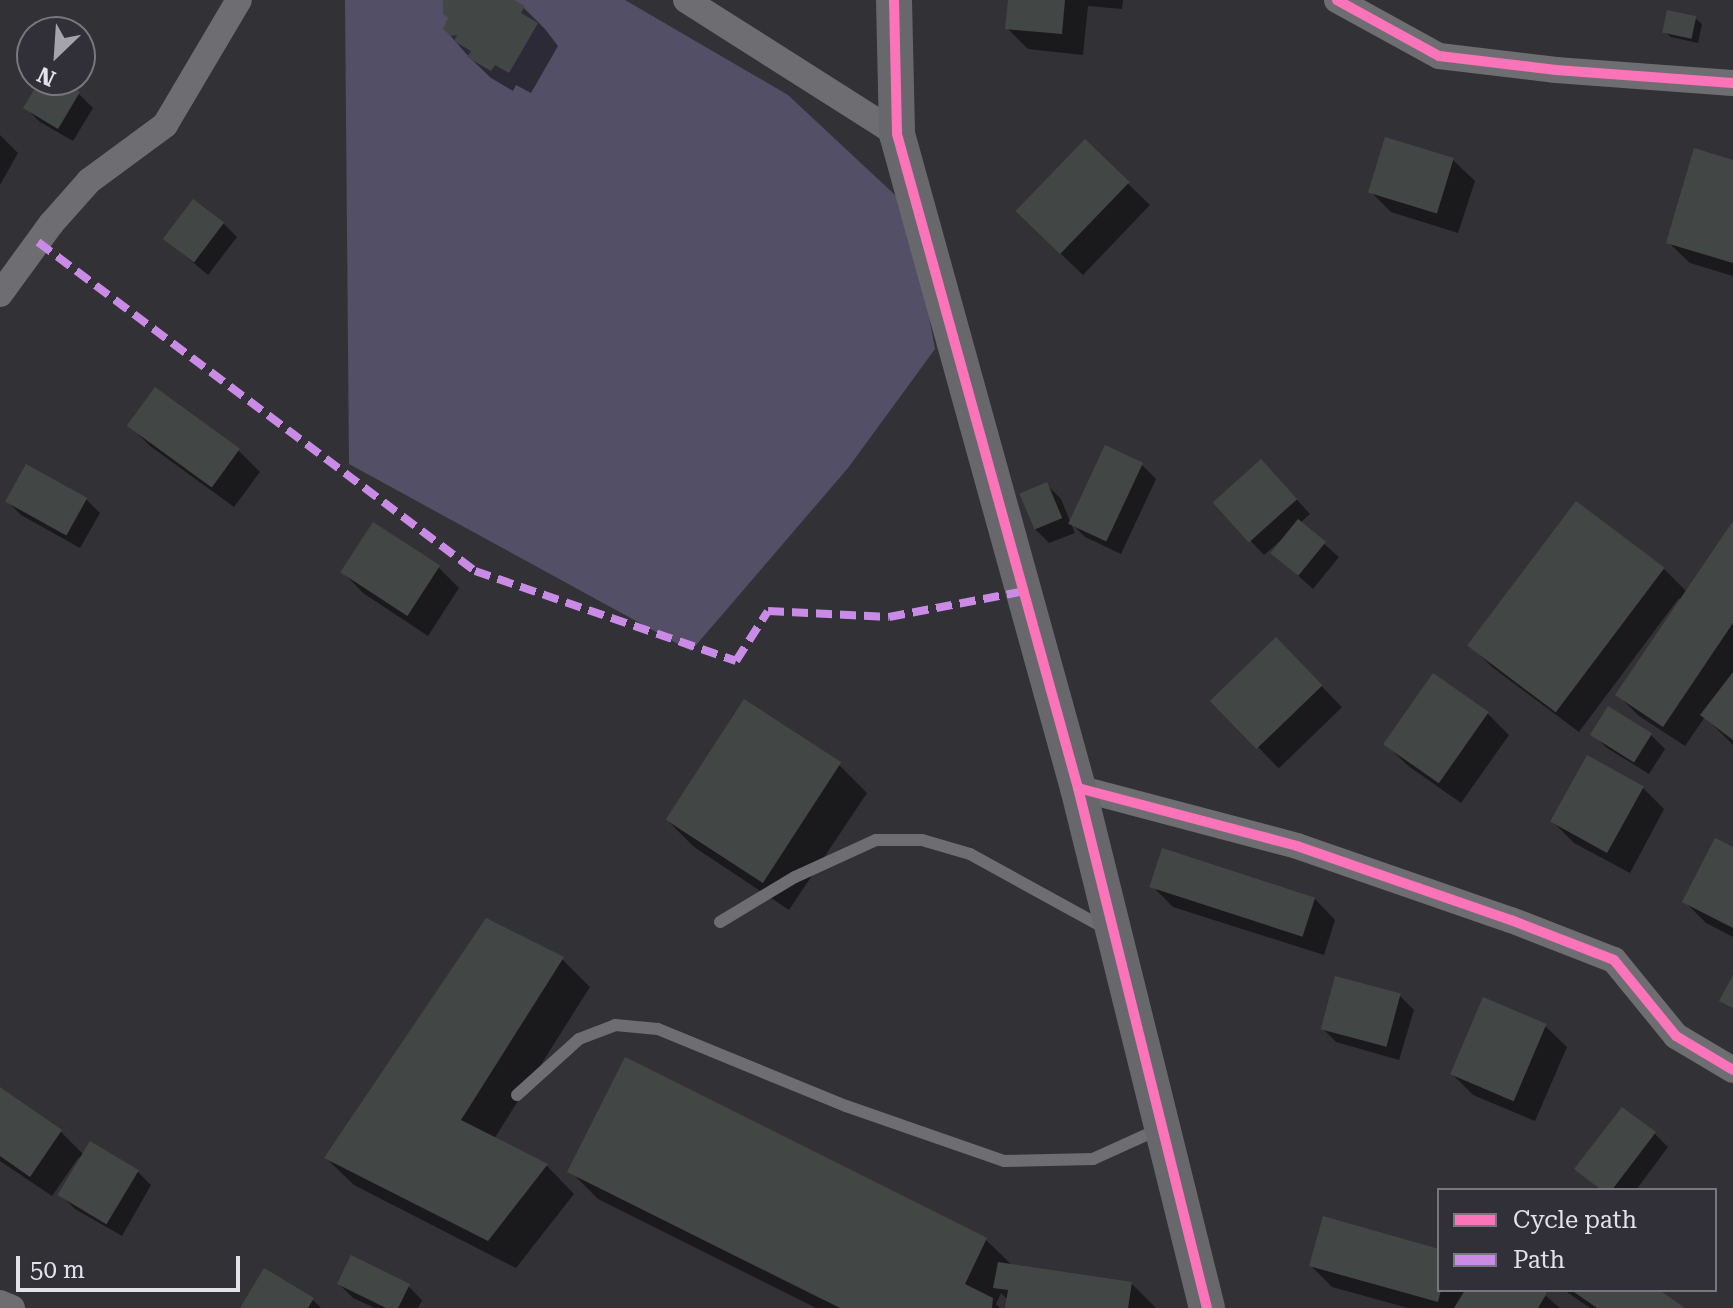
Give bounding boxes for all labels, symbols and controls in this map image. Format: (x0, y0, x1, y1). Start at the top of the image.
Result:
north arrow (16, 16, 96, 96)
text: N (34, 61, 59, 91)
legend (1437, 1188, 1717, 1292)
text: Cycle path (1513, 1206, 1637, 1234)
scale bar (20, 1240, 244, 1290)
text: Path (1513, 1246, 1565, 1274)
text: 50 m (30, 1256, 85, 1284)

